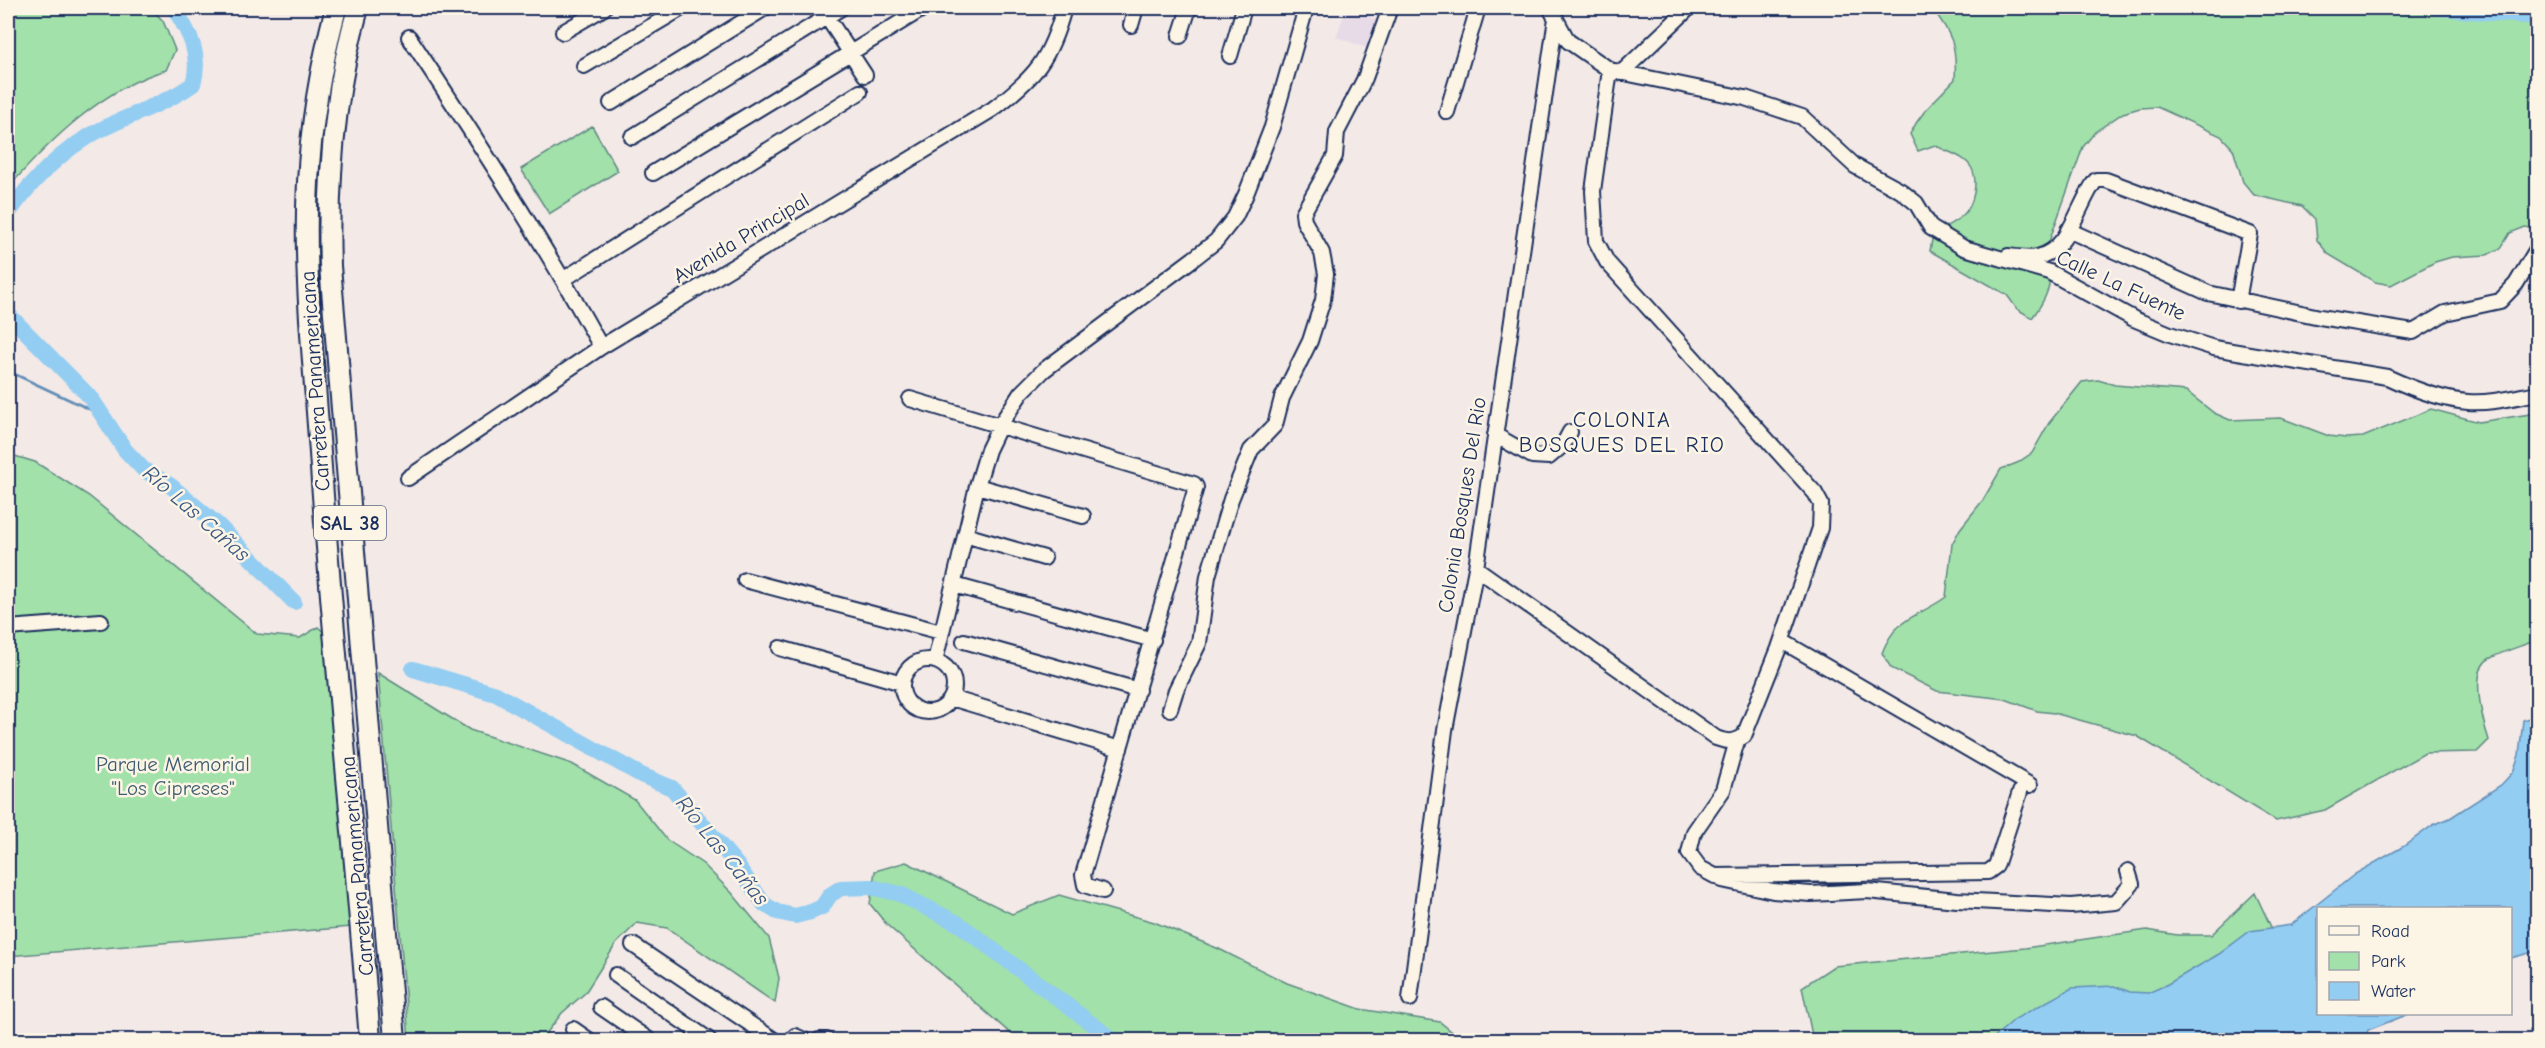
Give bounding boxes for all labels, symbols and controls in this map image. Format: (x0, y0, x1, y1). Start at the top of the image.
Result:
street label: Avenida Principal (669, 188, 813, 288)
street label: Calle La Fuente (2053, 245, 2189, 325)
street label: Carretera Panamericana (295, 270, 335, 492)
street label: Colonia Bosques Del Rio (1433, 395, 1491, 615)
district label: COLONIA BOSQUES DEL RIO (1519, 407, 1725, 458)
water label: Río Las Cañas (138, 460, 256, 568)
road number: SAL 38 (314, 506, 386, 540)
park label: Parque Memorial "Los Cipreses" (96, 752, 250, 800)
street label: Carretera Panamericana (335, 755, 379, 977)
water label: Río Las Cañas (670, 791, 775, 911)
legend (2317, 907, 2512, 1015)
text: Road (2371, 921, 2410, 942)
text: Park (2371, 951, 2406, 972)
text: Water (2371, 981, 2416, 1002)

